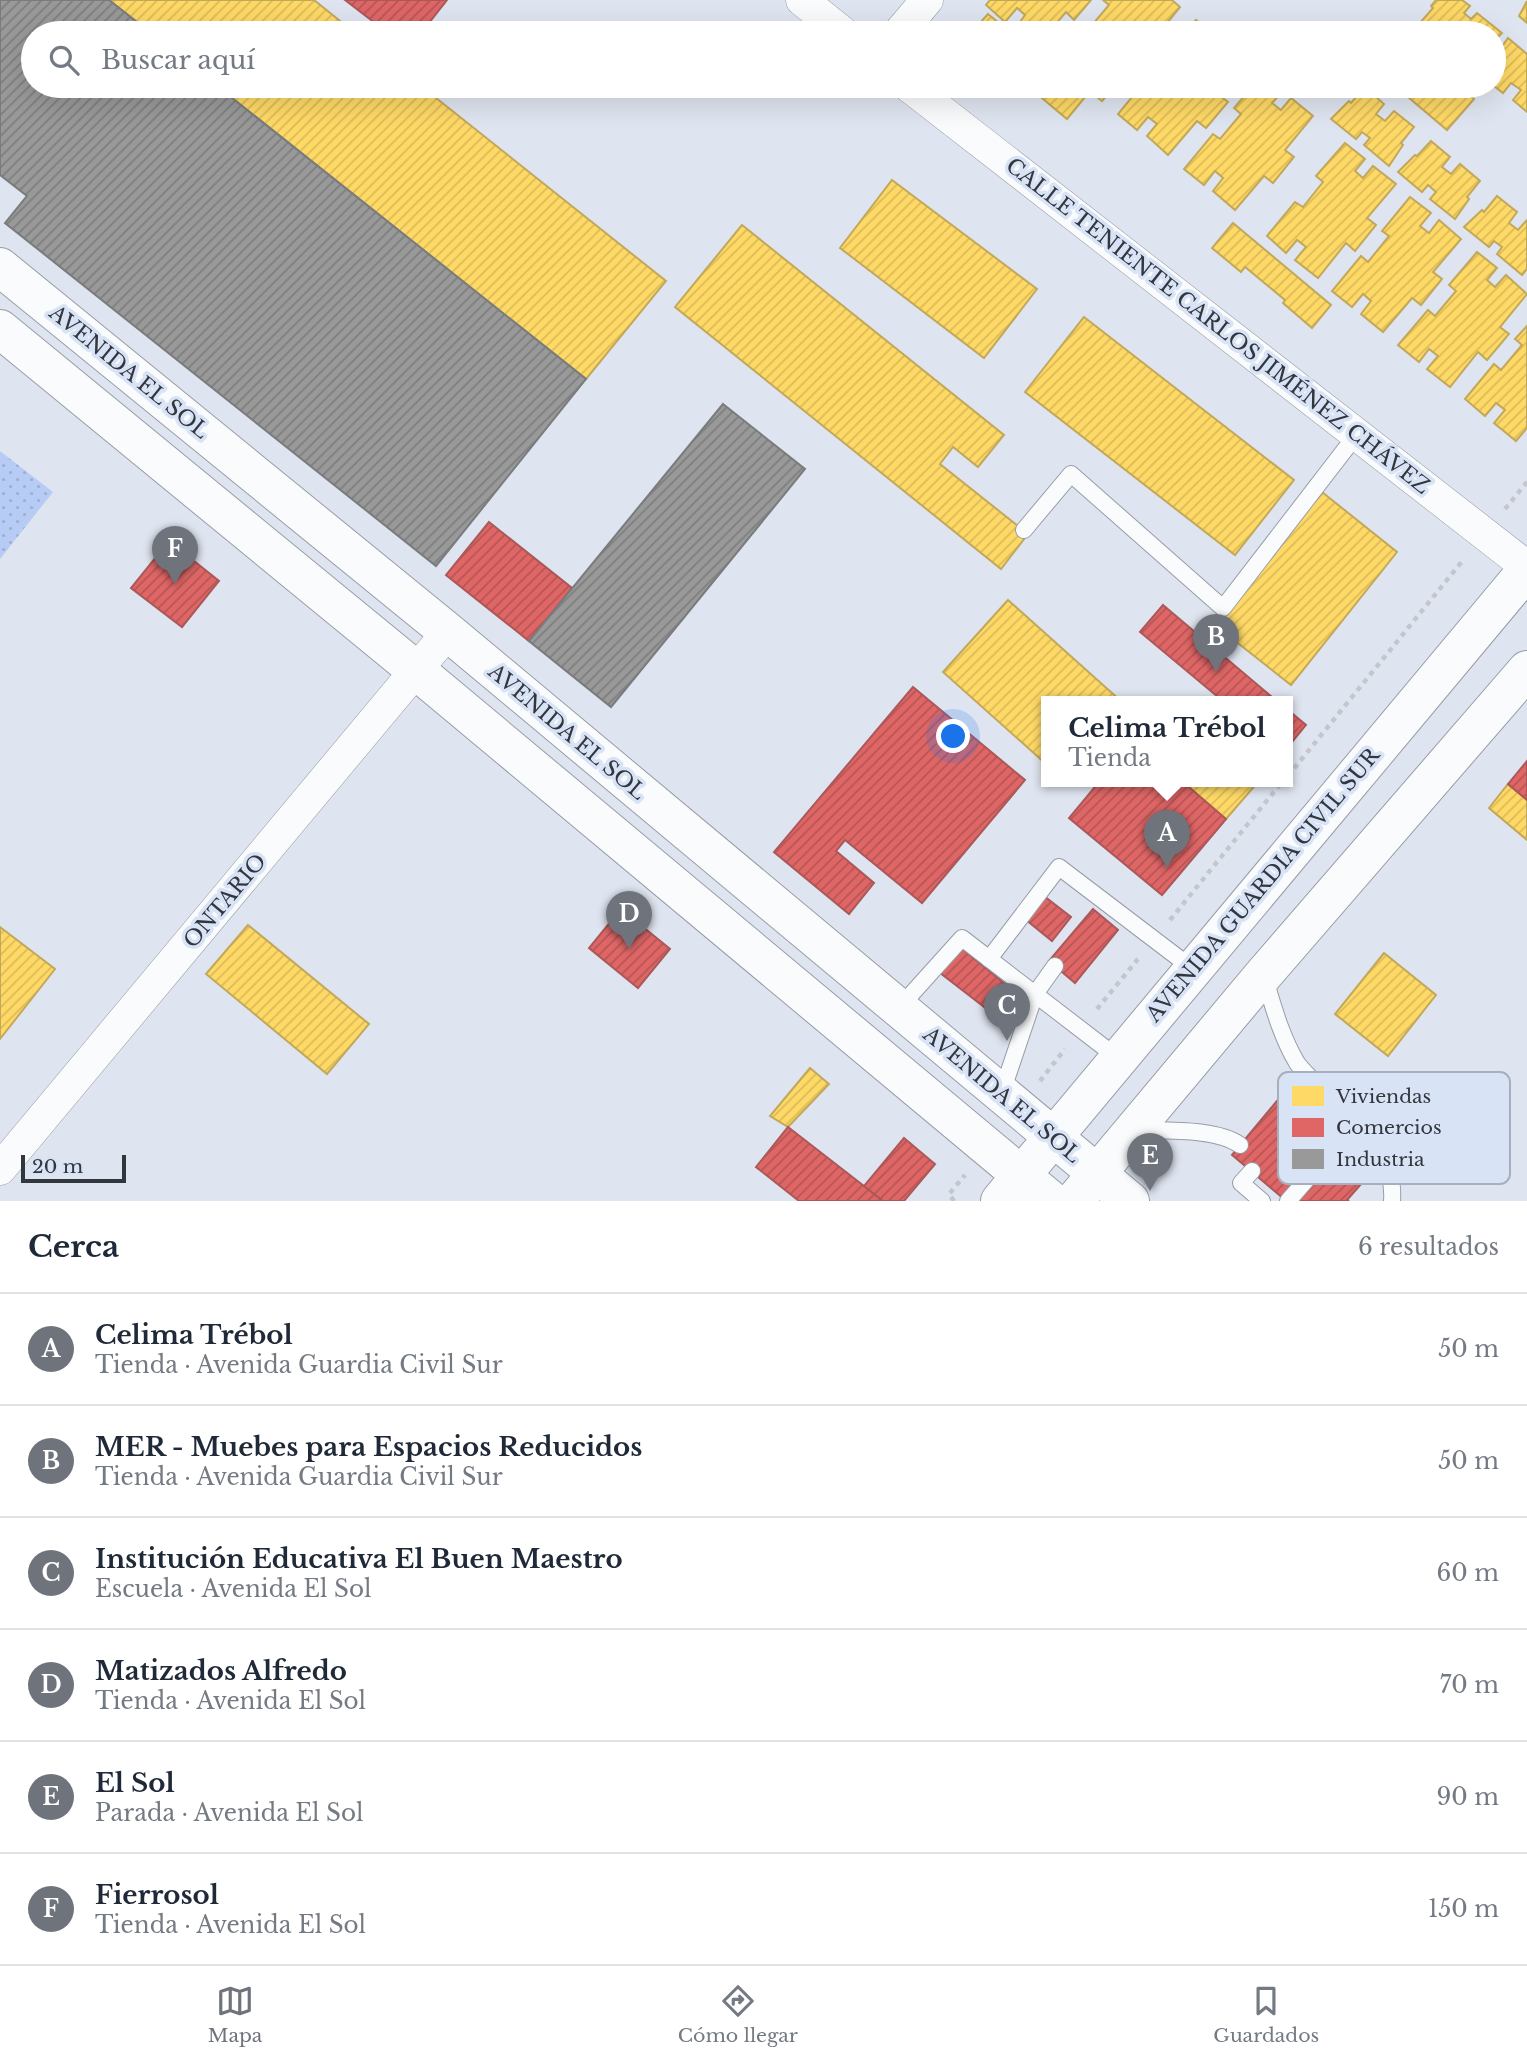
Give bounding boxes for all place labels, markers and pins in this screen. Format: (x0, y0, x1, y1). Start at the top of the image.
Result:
pin: F (152, 526, 198, 584)
pin: B (1193, 614, 1239, 672)
pin: A (1144, 810, 1190, 868)
pin: D (606, 891, 652, 949)
pin: C (984, 983, 1030, 1041)
pin: E (1127, 1133, 1173, 1191)

